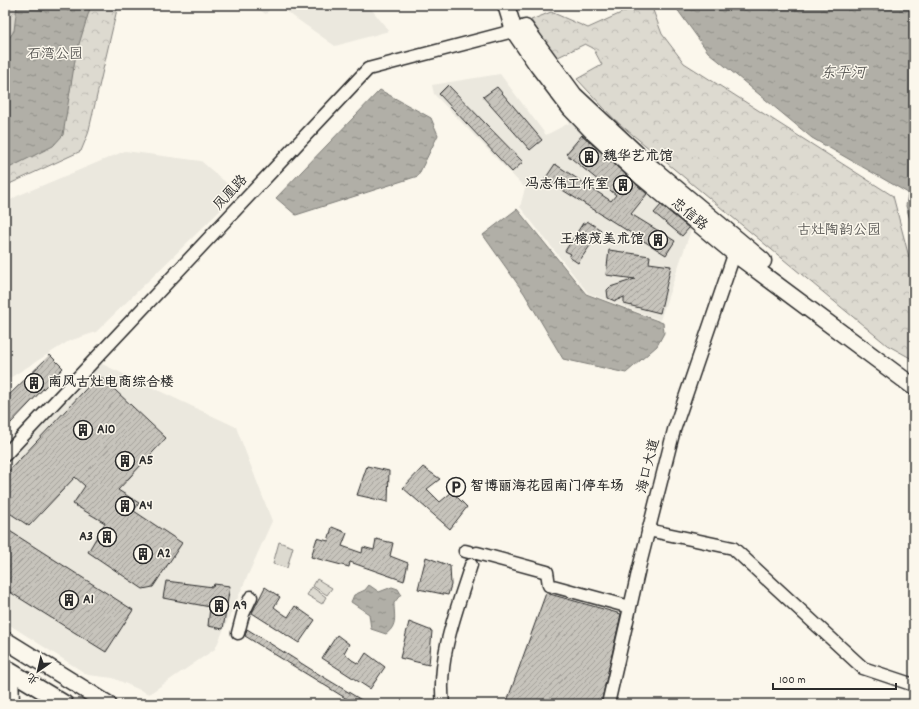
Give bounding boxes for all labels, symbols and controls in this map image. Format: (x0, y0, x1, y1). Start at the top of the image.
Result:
park label: 石湾公园 (27, 45, 83, 65)
water label: 东平河 (820, 63, 868, 85)
building icon: 魏华艺术馆 (578, 146, 600, 168)
place label: 魏华艺术馆 (603, 147, 673, 167)
street label: 凤凰路 (209, 171, 253, 215)
building icon: 冯志伟工作室 (612, 174, 634, 196)
place label: 冯志伟工作室 (525, 175, 609, 195)
street label: 忠信路 (666, 194, 712, 236)
park label: 古灶陶韵公园 (797, 221, 881, 241)
building icon: 王榕茂美术馆 (647, 229, 669, 251)
place label: 王榕茂美术馆 (560, 230, 644, 250)
building icon: 南风古灶电商综合楼 (23, 372, 45, 394)
place label: 南风古灶电商综合楼 (48, 373, 174, 393)
building icon: A10 (72, 419, 94, 441)
place label: A10 (97, 420, 115, 440)
street label: 海口大道 (633, 436, 665, 496)
building icon: A5 (114, 450, 136, 472)
place label: A5 (139, 451, 154, 471)
parking icon: 智博丽海花园南门停车场 (445, 476, 467, 498)
place label: 智博丽海花园南门停车场 (470, 477, 624, 497)
building icon: A4 (114, 495, 136, 517)
place label: A4 (139, 496, 153, 516)
building icon: A3 (96, 526, 118, 548)
place label: A3 (79, 527, 93, 547)
building icon: A2 (132, 543, 154, 565)
place label: A2 (157, 544, 171, 564)
building icon: A1 (58, 589, 80, 611)
place label: A1 (83, 590, 94, 610)
building icon: A9 (208, 595, 230, 617)
place label: A9 (233, 596, 247, 616)
north arrow (18, 651, 58, 691)
scale bar (773, 665, 896, 691)
text: 北 (24, 668, 43, 687)
text: 100 m (779, 672, 806, 689)

